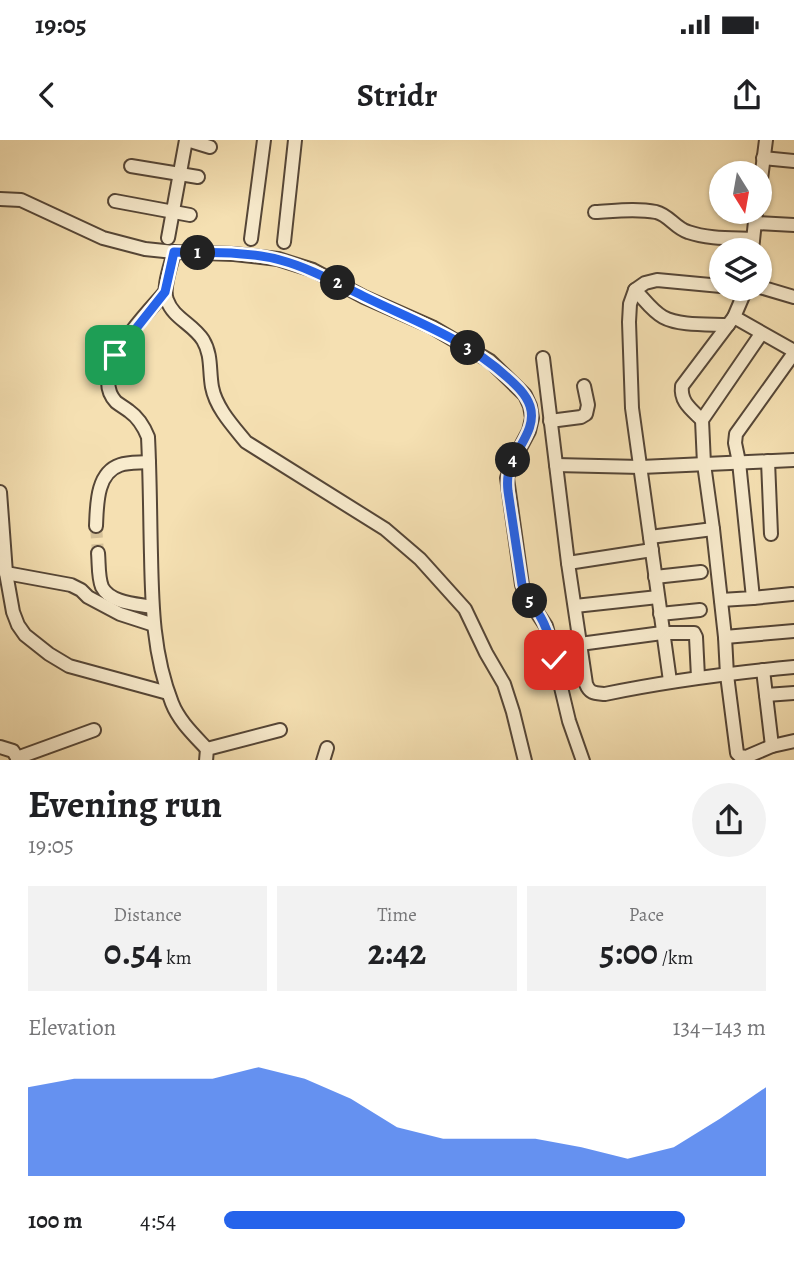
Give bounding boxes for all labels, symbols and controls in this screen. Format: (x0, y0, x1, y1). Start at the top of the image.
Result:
text: 19:05 (35, 7, 87, 42)
text: Stridr (357, 73, 437, 117)
icon: back (28, 76, 66, 114)
icon: share (728, 76, 766, 114)
north arrow (709, 161, 772, 224)
map controls (709, 161, 772, 301)
pin: 1 (180, 236, 216, 270)
button: layers (709, 238, 772, 301)
text: 1 (194, 239, 201, 265)
pin: 2 (320, 265, 356, 300)
text: 2 (333, 269, 342, 295)
pin (85, 325, 145, 385)
pin: 3 (450, 330, 486, 366)
text: 3 (463, 334, 472, 360)
icon: arrive (96, 336, 134, 374)
pin: 4 (496, 442, 530, 478)
text: 4 (508, 446, 517, 472)
pin: 5 (512, 584, 548, 618)
text: 5 (525, 587, 534, 613)
pin (524, 630, 584, 690)
icon: check (535, 641, 573, 679)
text: Evening run (28, 778, 222, 830)
button: share (692, 783, 766, 857)
text: 19:05 (28, 830, 74, 861)
text: Distance (114, 902, 182, 928)
text: Time (377, 902, 417, 928)
text: Pace (629, 902, 664, 928)
text: 0.54 (104, 928, 162, 976)
text: 2:42 (368, 928, 426, 976)
text: 5:00 (599, 928, 658, 976)
text: km (162, 945, 191, 971)
text: /km (658, 945, 693, 971)
text: Elevation (28, 1012, 116, 1043)
text: 134–143 m (673, 1012, 766, 1043)
text: 100 m (28, 1205, 83, 1236)
text: 4:54 (140, 1205, 176, 1236)

